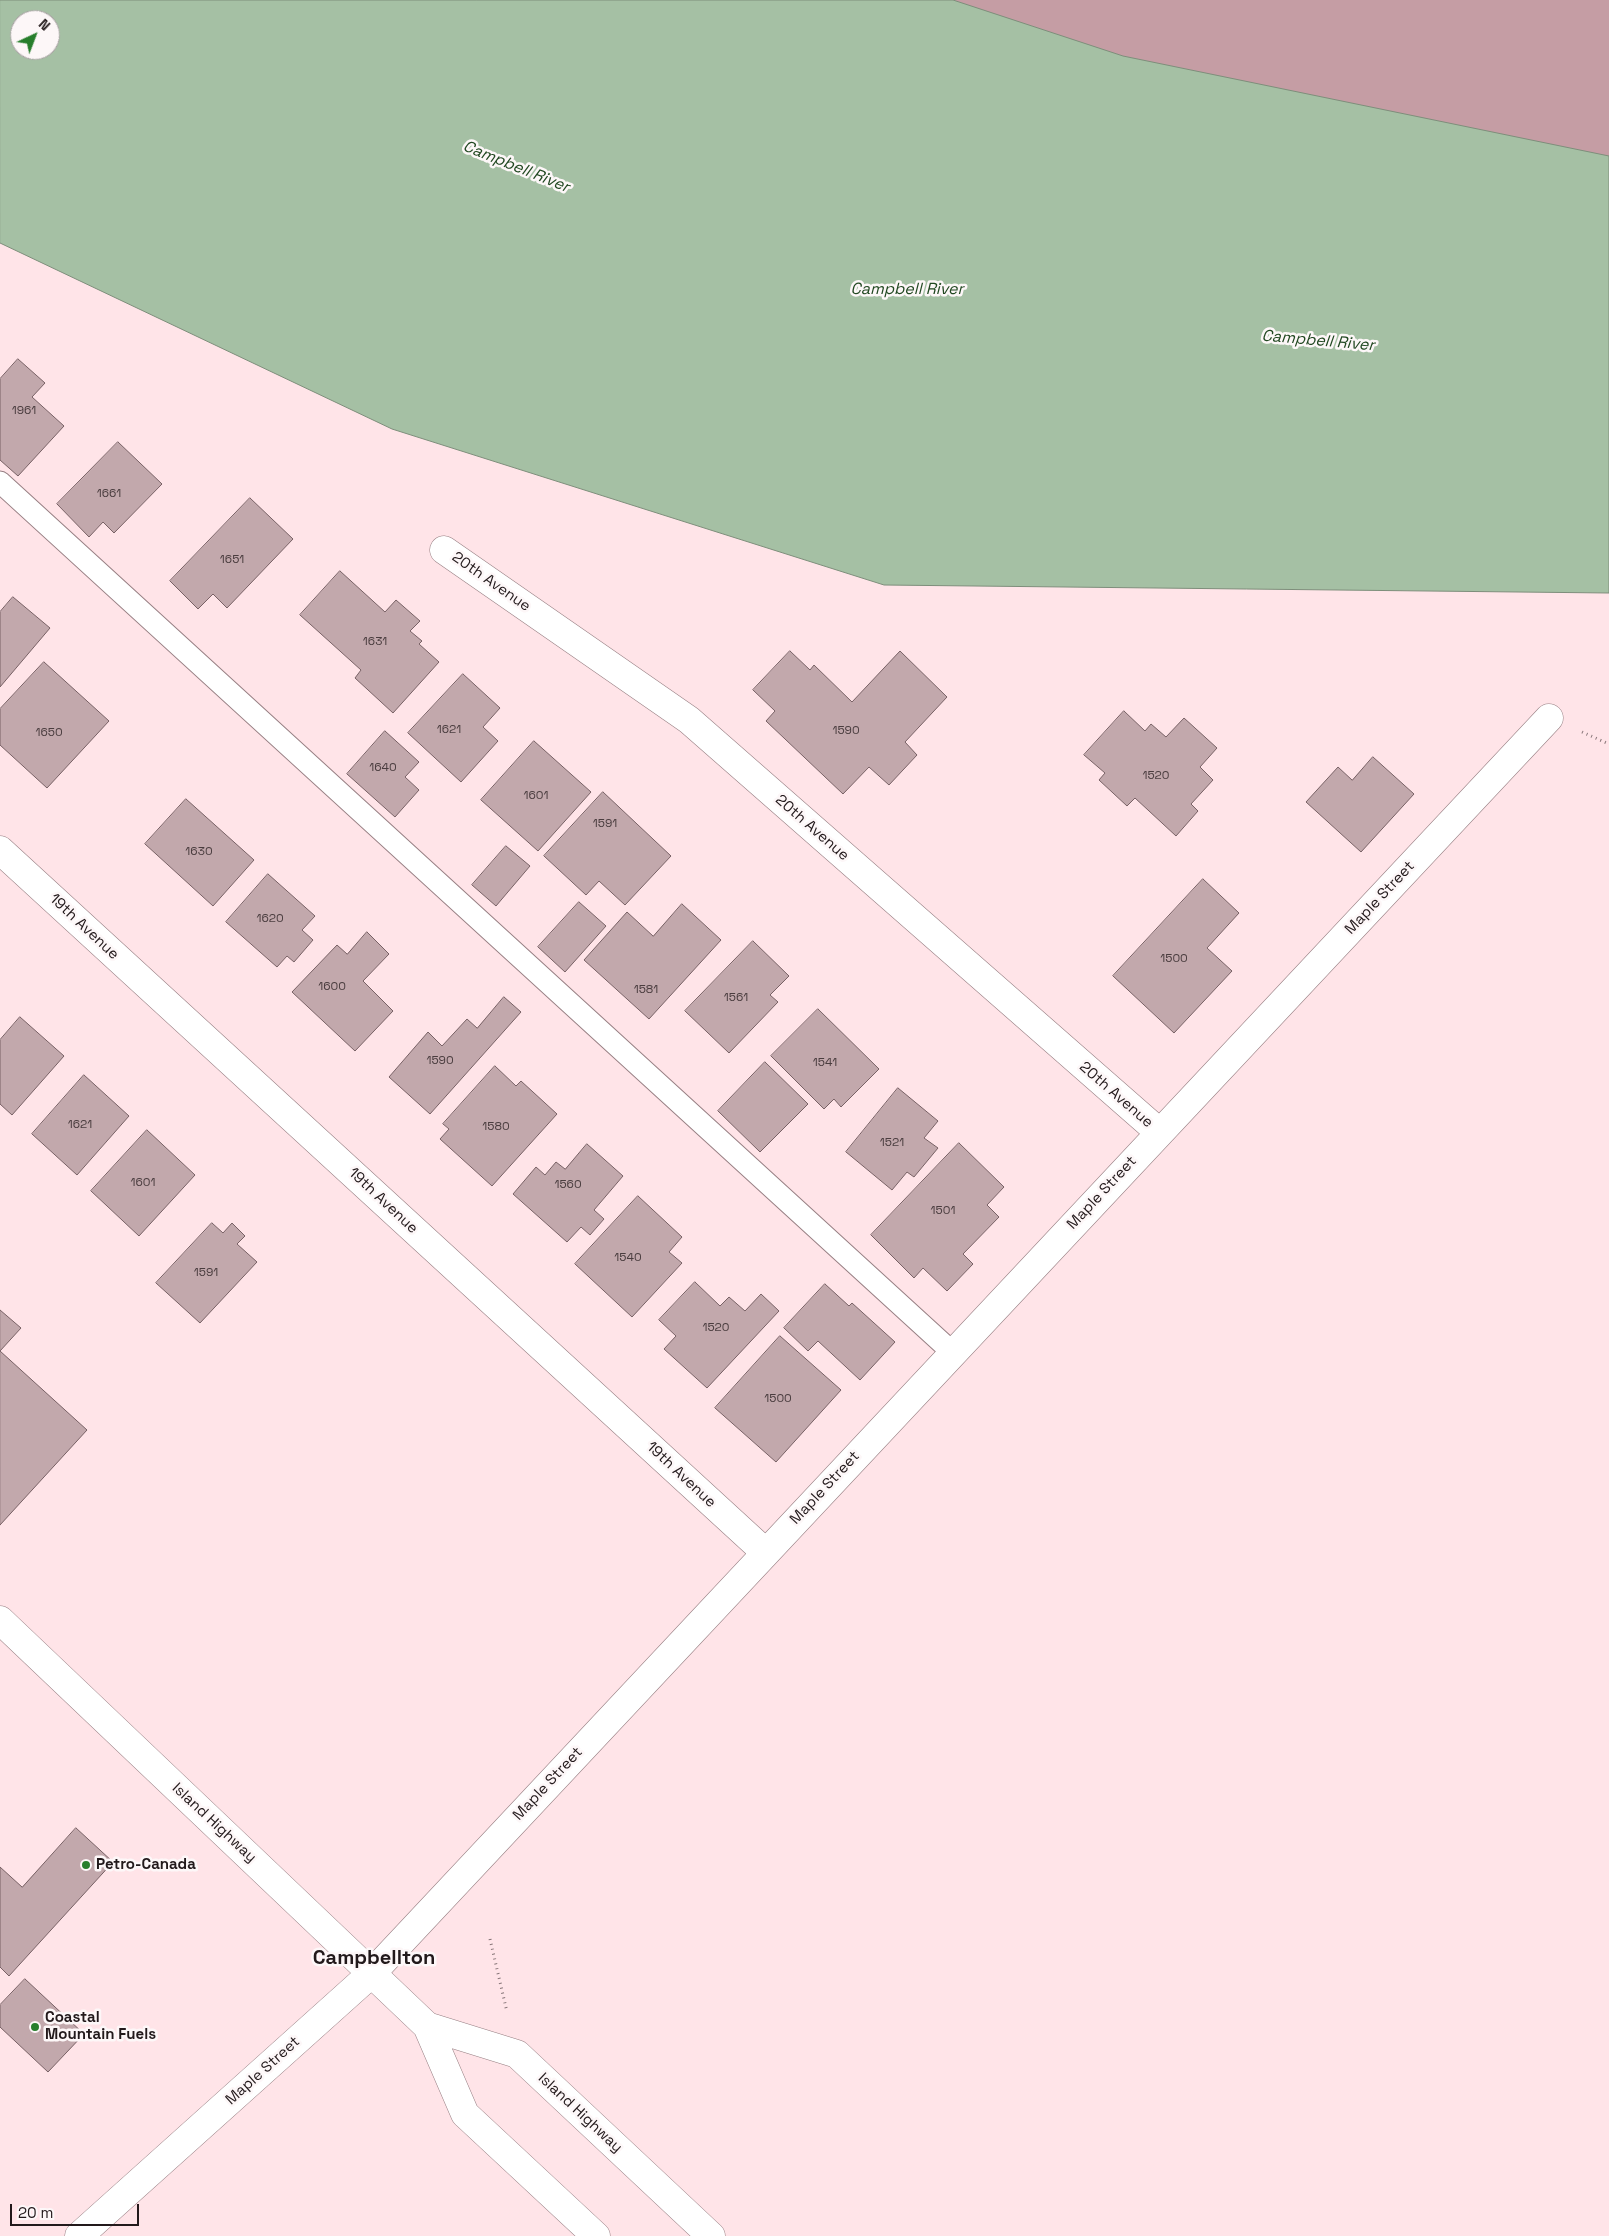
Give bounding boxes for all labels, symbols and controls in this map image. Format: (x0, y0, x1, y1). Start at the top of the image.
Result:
north arrow (10, 10, 60, 60)
text: N (35, 15, 54, 35)
water label: Campbell River (460, 137, 572, 197)
water label: Campbell River (850, 280, 964, 300)
water label: Campbell River (1261, 327, 1375, 355)
house number: 1961 (12, 404, 36, 418)
house number: 1661 (97, 487, 121, 501)
street label: 20th Avenue (448, 548, 534, 616)
house number: 1651 (220, 553, 244, 567)
house number: 1631 (363, 635, 387, 649)
house number: 1621 (437, 723, 461, 737)
house number: 1590 (832, 724, 860, 738)
house number: 1650 (35, 726, 63, 740)
house number: 1640 (369, 761, 397, 775)
house number: 1520 (1142, 769, 1170, 783)
house number: 1601 (523, 789, 549, 803)
street label: 20th Avenue (772, 791, 852, 865)
house number: 1591 (593, 817, 617, 831)
house number: 1630 (185, 845, 213, 859)
street label: Maple Street (1342, 858, 1418, 938)
street label: 19th Avenue (46, 890, 122, 964)
house number: 1620 (256, 912, 284, 926)
house number: 1500 (1160, 952, 1188, 966)
house number: 1600 (318, 980, 346, 994)
house number: 1581 (634, 983, 658, 997)
house number: 1561 (724, 991, 748, 1005)
house number: 1590 (426, 1054, 454, 1068)
house number: 1541 (813, 1056, 837, 1070)
street label: 20th Avenue (1076, 1058, 1156, 1132)
house number: 1621 (68, 1118, 92, 1132)
house number: 1580 (482, 1120, 510, 1134)
house number: 1521 (880, 1136, 904, 1150)
street label: Maple Street (1064, 1153, 1140, 1233)
street label: 19th Avenue (345, 1164, 421, 1238)
house number: 1601 (130, 1176, 156, 1190)
house number: 1560 (554, 1178, 582, 1192)
house number: 1501 (931, 1204, 955, 1218)
house number: 1540 (614, 1251, 642, 1265)
house number: 1591 (194, 1266, 218, 1280)
house number: 1520 (702, 1321, 730, 1335)
house number: 1500 (764, 1392, 792, 1406)
street label: 19th Avenue (643, 1438, 719, 1512)
street label: Maple Street (787, 1448, 863, 1528)
street label: Maple Street (510, 1744, 586, 1824)
street label: Island Highway (168, 1779, 260, 1867)
place label: Petro-Canada (96, 1856, 196, 1874)
marker: Petro-Canada (80, 1859, 92, 1871)
district label: Campbellton (313, 1947, 435, 1971)
place label: Coastal Mountain Fuels (45, 2009, 156, 2044)
marker: Coastal Mountain Fuels (29, 2021, 41, 2033)
street label: Maple Street (222, 2033, 304, 2109)
street label: Island Highway (534, 2069, 626, 2157)
scale bar (12, 2194, 141, 2226)
text: 20 m (18, 2203, 53, 2222)

